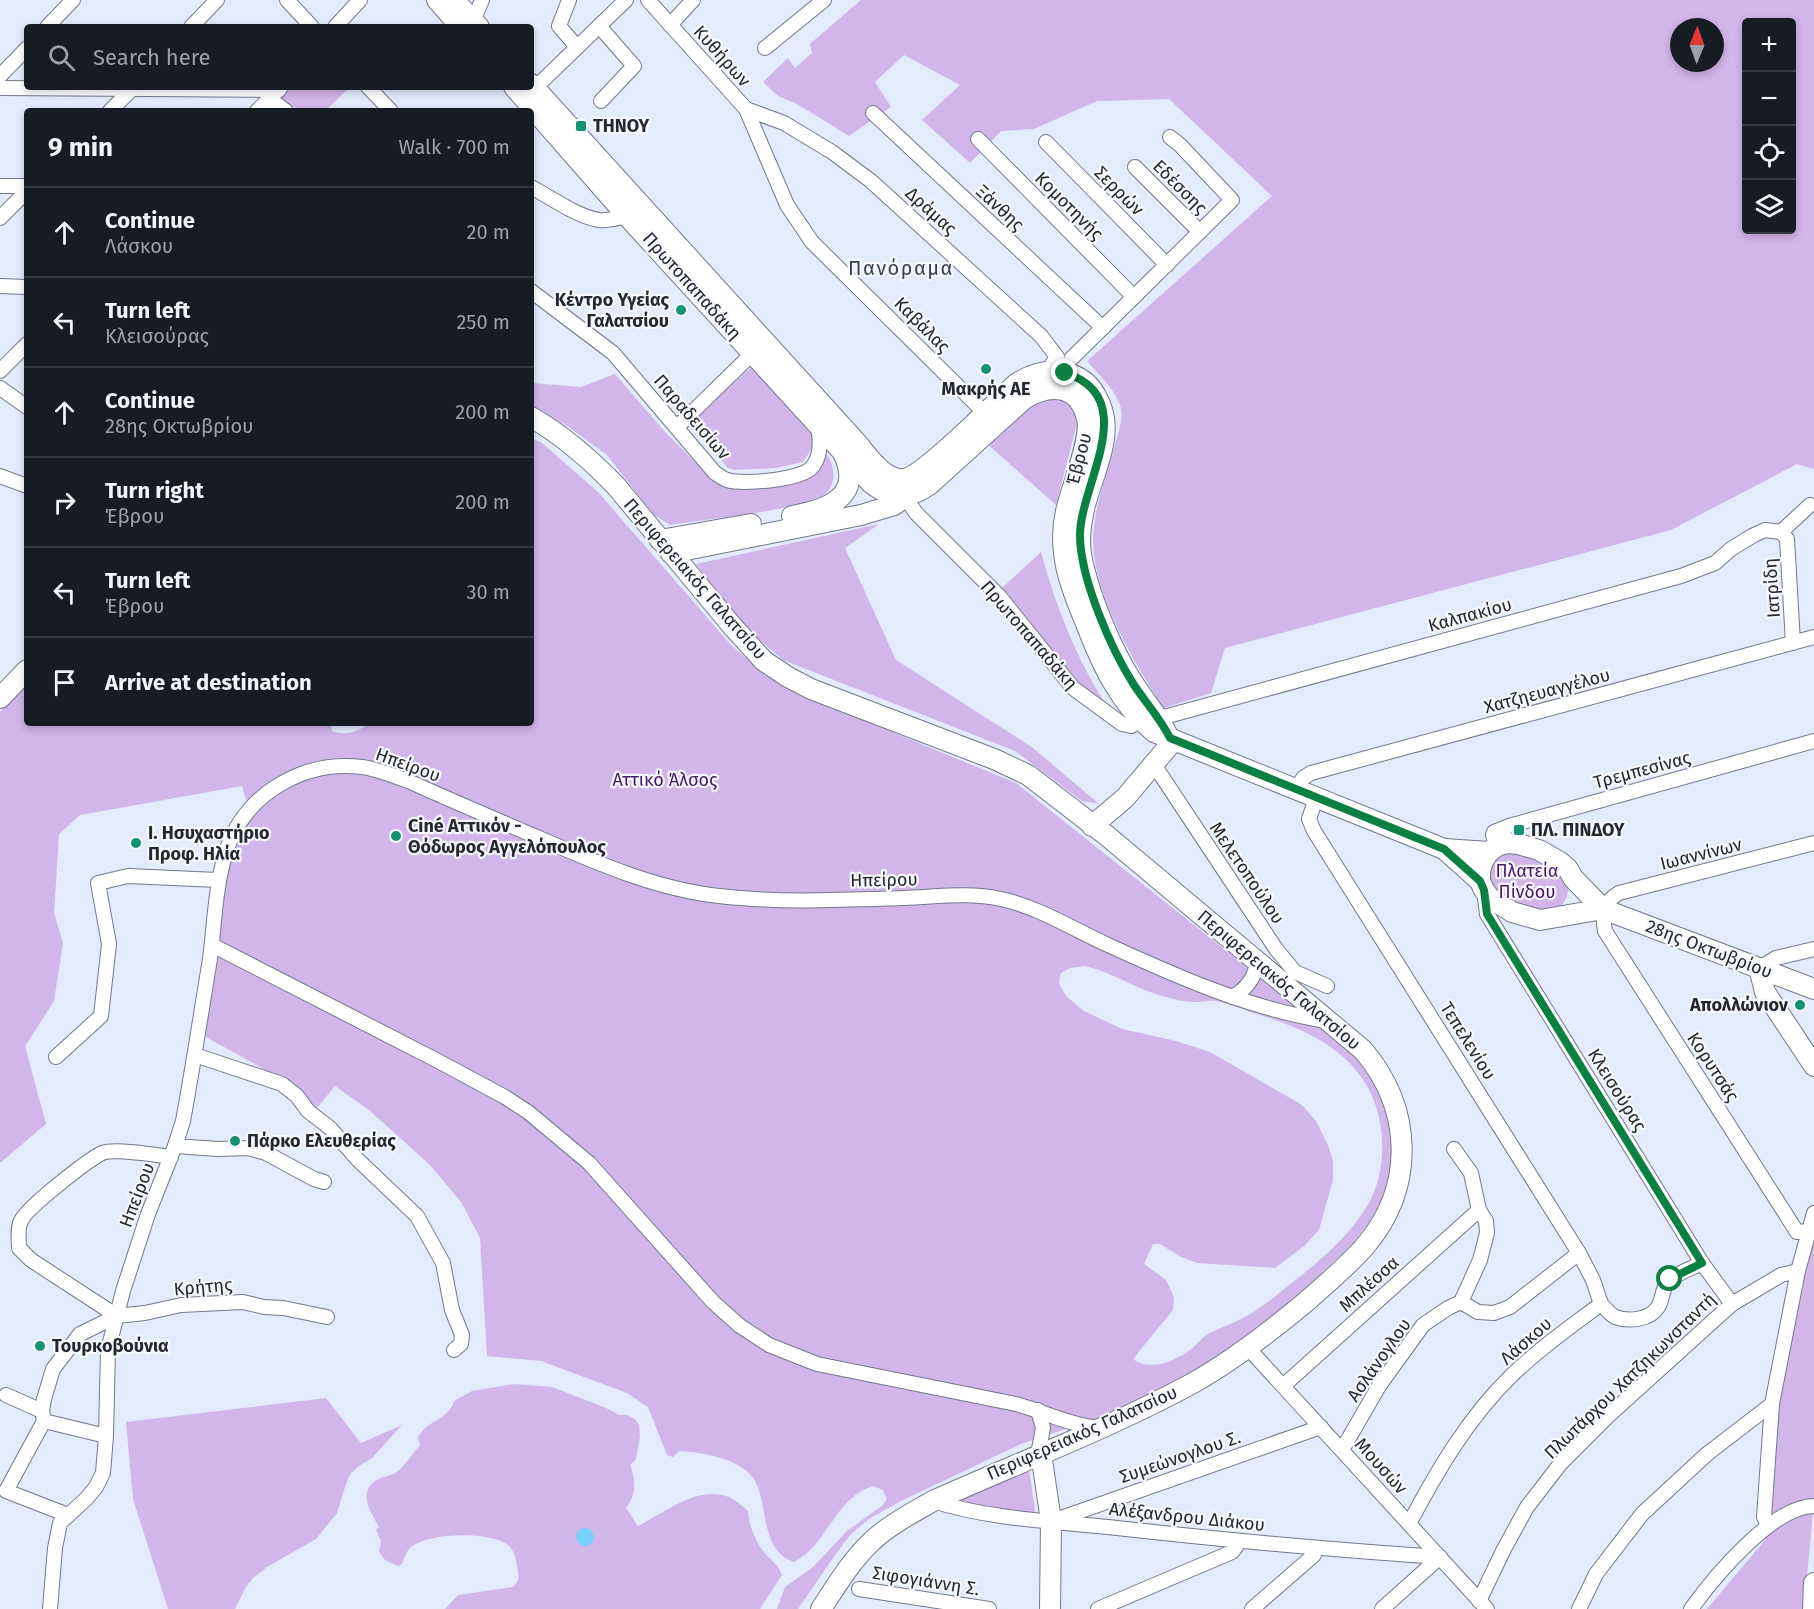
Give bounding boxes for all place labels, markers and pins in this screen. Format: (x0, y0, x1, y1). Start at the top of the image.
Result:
place label: ΤΗΝΟΥ (593, 115, 649, 137)
marker: ΤΗΝΟΥ (574, 119, 588, 133)
place label: Κέντρο Υγείας Γαλατσίου (555, 289, 669, 332)
marker: Κέντρο Υγείας Γαλατσίου (674, 303, 688, 317)
marker: Μακρής ΑΕ (979, 362, 993, 376)
place label: Μακρής ΑΕ (942, 378, 1030, 400)
place label: Ciné Αττικόν - Θόδωρος Αγγελόπουλος (408, 815, 606, 858)
place label: ΠΛ. ΠΙΝΔΟΥ (1531, 819, 1625, 841)
place label: Ι. Ησυχαστήριο Προφ. Ηλία (148, 822, 270, 865)
marker: ΠΛ. ΠΙΝΔΟΥ (1512, 823, 1526, 837)
marker: Ciné Αττικόν - Θόδωρος Αγγελόπουλος (389, 829, 403, 843)
marker: Ι. Ησυχαστήριο Προφ. Ηλία (129, 836, 143, 850)
place label: Απολλώνιον (1689, 994, 1789, 1016)
marker: Απολλώνιον (1793, 998, 1807, 1012)
place label: Πάρκο Ελευθερίας (247, 1130, 396, 1152)
marker: Πάρκο Ελευθερίας (228, 1134, 242, 1148)
place label: Τουρκοβούνια (52, 1335, 169, 1357)
marker: Τουρκοβούνια (33, 1339, 47, 1353)

